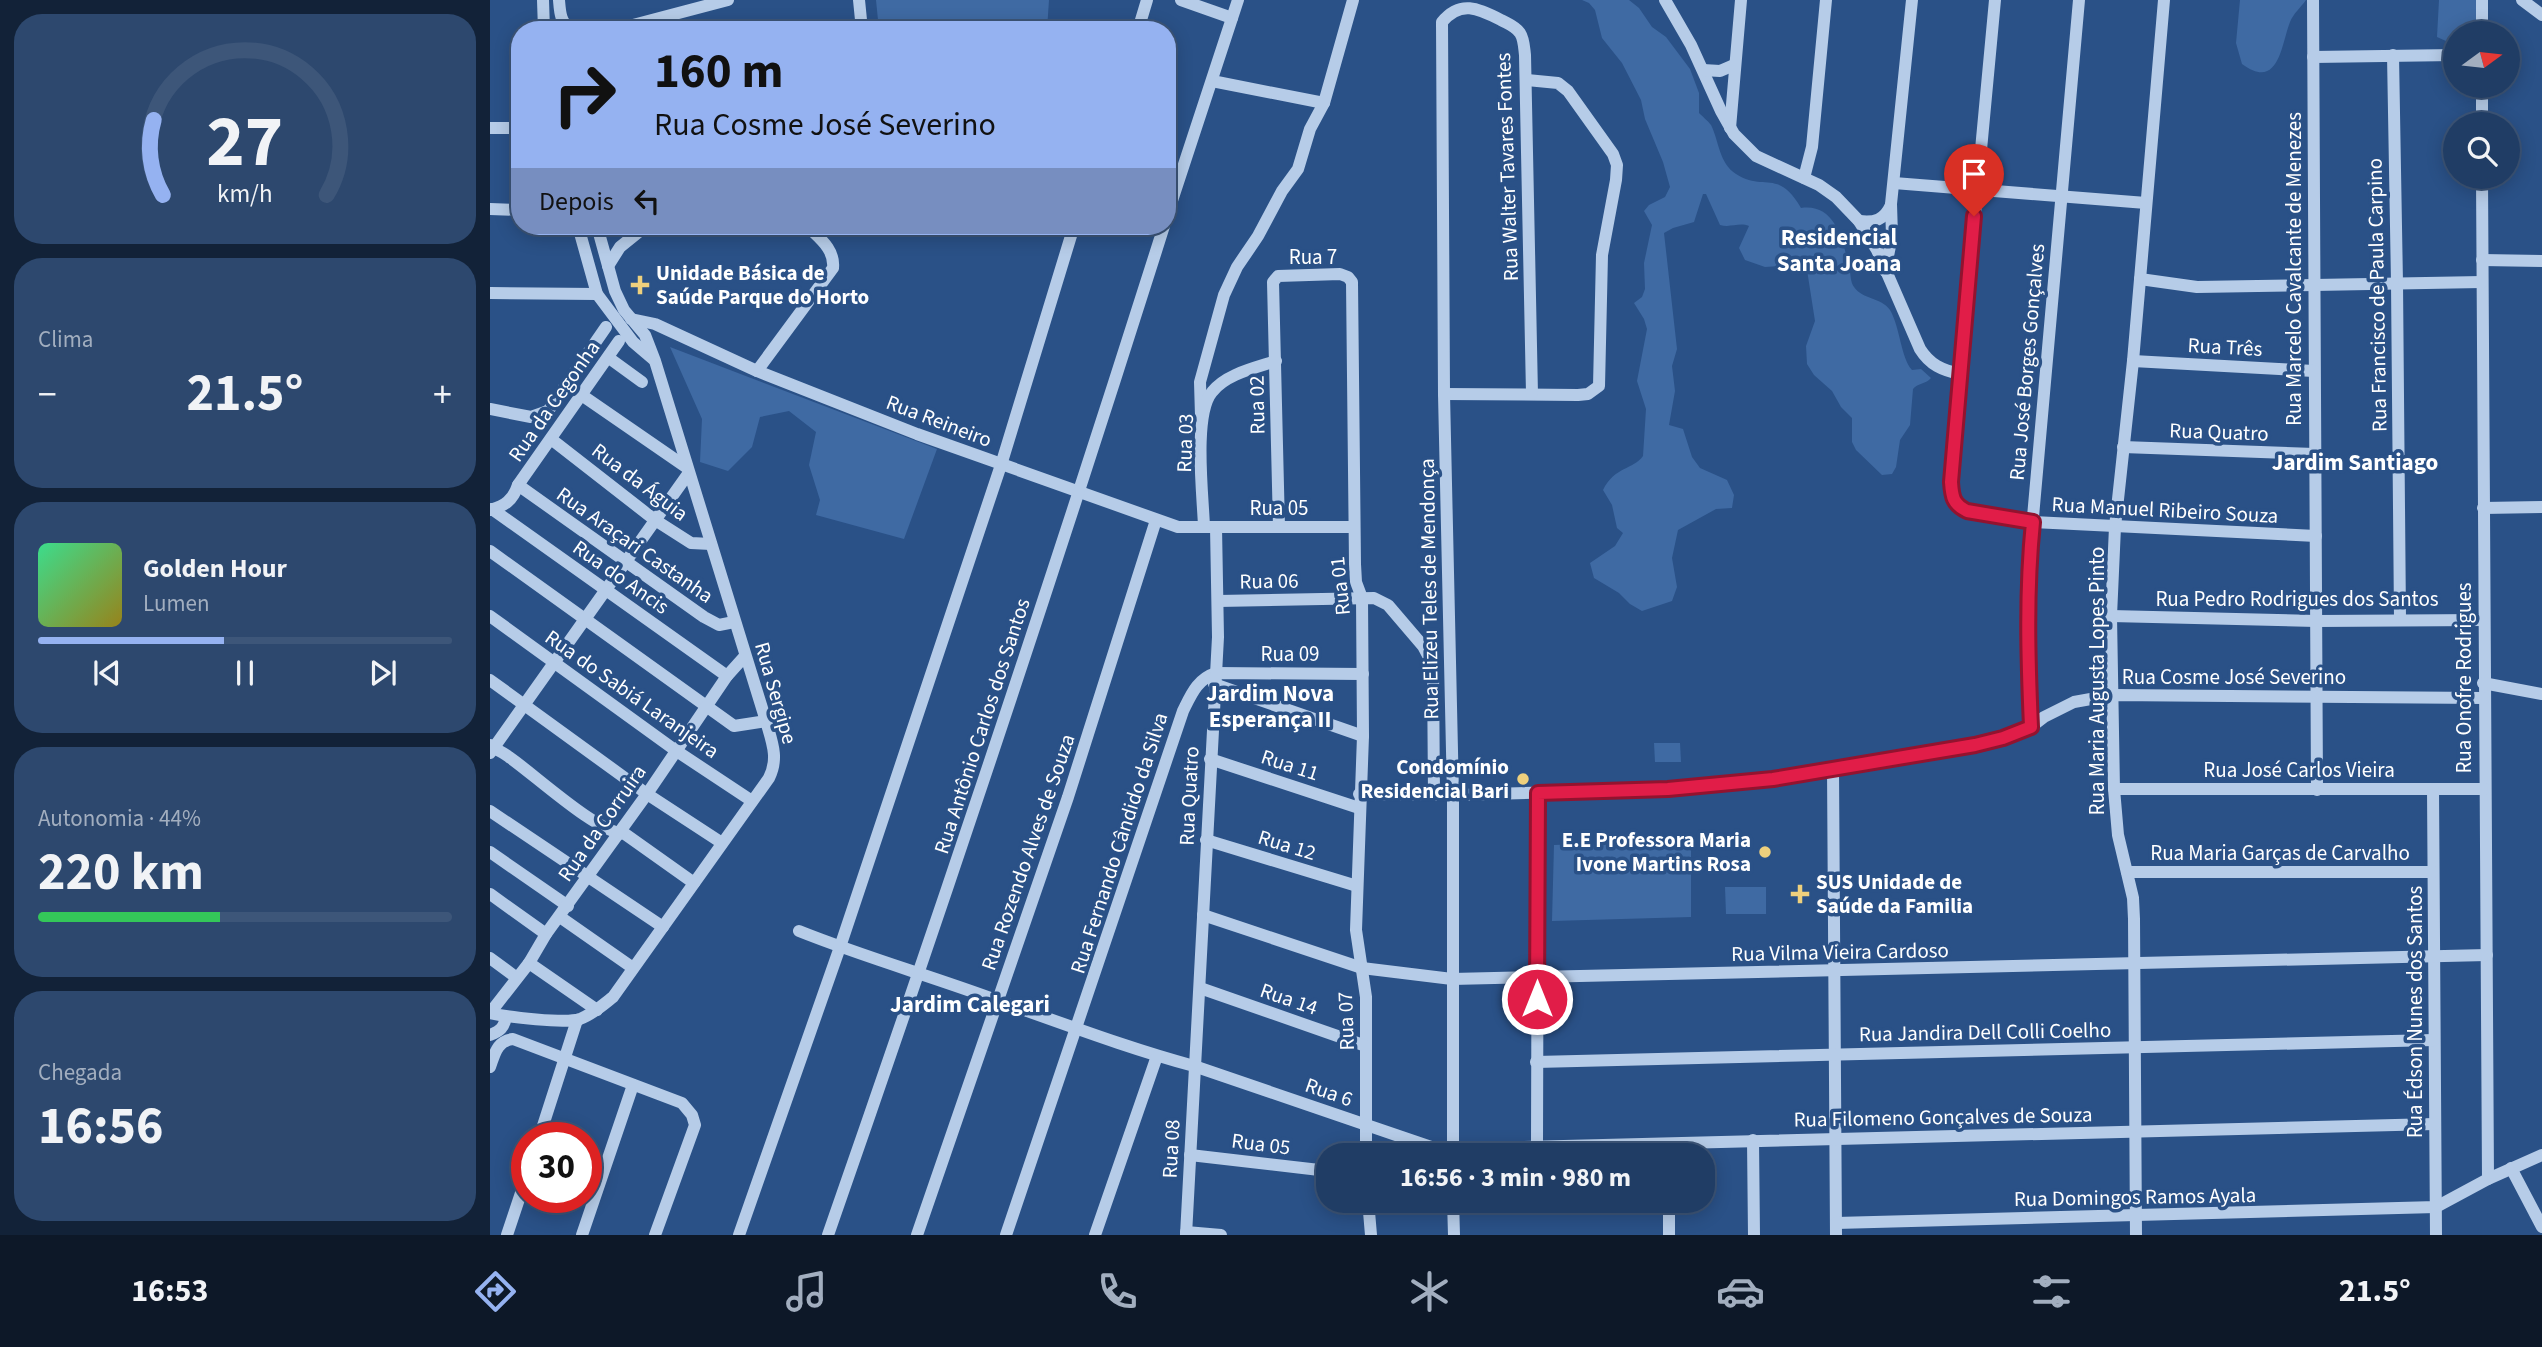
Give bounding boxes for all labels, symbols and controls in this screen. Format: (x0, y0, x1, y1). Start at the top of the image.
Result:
north arrow (2443, 21, 2520, 98)
map controls (2443, 21, 2520, 189)
text: 160 m (654, 37, 783, 107)
icon: right (539, 49, 630, 140)
street label: Rua Walter Tavares Fontes (1488, 52, 1526, 282)
text: 27 (207, 90, 283, 194)
text: Rua Cosme José Severino (654, 102, 996, 148)
street label: Rua Marcelo Cavalcante de Menezes (2279, 112, 2309, 426)
button: search (2443, 112, 2520, 189)
pin (1944, 144, 2004, 216)
icon: arrive (1955, 155, 1993, 193)
street label: Rua Francisco de Paula Carpino (2360, 158, 2394, 432)
text: km/h (217, 176, 273, 212)
icon: left (628, 182, 666, 220)
text: Depois (539, 183, 614, 220)
district label: Residencial Santa Joana (1777, 221, 1901, 280)
street label: Rua 7 (1289, 242, 1337, 272)
street label: Rua José Borges Gonçalves (2002, 242, 2052, 482)
place label: Unidade Básica de Saúde Parque do Horto (656, 258, 869, 312)
marker: Unidade Básica de Saúde Parque do Horto (630, 275, 650, 295)
text: Clima (38, 323, 93, 356)
street label: Rua Três (2187, 330, 2263, 364)
street label: Rua da Cegonha (501, 334, 607, 468)
text: 21.5° (187, 357, 303, 431)
text: − (38, 368, 57, 422)
text: + (433, 368, 452, 422)
street label: Rua 02 (1241, 375, 1273, 435)
street label: Rua Reineiro (882, 387, 996, 455)
street label: Rua 03 (1169, 413, 1201, 473)
street label: Rua Quatro (2169, 415, 2269, 449)
street label: Rua da Águia (586, 436, 694, 528)
district label: Jardim Santiago (2272, 446, 2438, 479)
street label: Rua Elizeu Teles de Mendonça (1412, 458, 1446, 720)
street label: Rua Araçari Castanha (551, 480, 719, 610)
street label: Rua Manuel Ribeiro Souza (2051, 489, 2279, 531)
street label: Rua 05 (1249, 493, 1309, 523)
street label: Rua do Ancis (567, 533, 676, 621)
street label: Rua Maria Augusta Lopes Pinto (2082, 547, 2112, 815)
text: Golden Hour (143, 550, 287, 587)
street label: Rua 01 (1322, 555, 1358, 617)
street label: Rua 06 (1239, 565, 1299, 597)
street label: Rua Onofre Rodrigues (2449, 582, 2479, 774)
street label: Rua Pedro Rodrigues dos Santos (2155, 584, 2439, 614)
text: Lumen (143, 587, 210, 620)
street label: Rua Antônio Carlos dos Santos (926, 594, 1038, 858)
street label: Rua do Sabiá Laranjeira (539, 622, 725, 766)
street label: Rua Sergipe (747, 639, 805, 747)
street label: Rua 09 (1260, 639, 1320, 669)
icon: previous (88, 654, 126, 692)
icon: pause (226, 654, 264, 692)
icon: next (364, 654, 402, 692)
street label: Rua Cosme José Severino (2122, 662, 2346, 692)
district label: Jardim Nova Esperança II (1206, 677, 1334, 736)
street label: Rua Fernando Cândido da Silva (1063, 709, 1175, 977)
street label: Rua Rozendo Alves de Souza (973, 730, 1083, 974)
street label: Rua 11 (1257, 742, 1323, 788)
street label: Rua Quatro (1171, 746, 1207, 846)
place label: Condomínio Residencial Bari (1361, 752, 1509, 806)
street label: Rua José Carlos Vieira (2203, 755, 2395, 785)
street label: Rua da Corruira (551, 758, 653, 888)
marker: Condomínio Residencial Bari (1515, 771, 1531, 787)
text: Autonomia · 44% (38, 802, 201, 835)
street label: Rua 12 (1254, 822, 1320, 868)
place label: E.E Professora Maria Ivone Martins Rosa (1562, 825, 1751, 879)
text: 220 km (38, 836, 204, 910)
street label: Rua Maria Garças de Carvalho (2150, 838, 2410, 868)
marker: E.E Professora Maria Ivone Martins Rosa (1757, 844, 1773, 860)
place label: SUS Unidade de Saúde da Familia (1816, 867, 1973, 921)
marker: SUS Unidade de Saúde da Familia (1790, 884, 1810, 904)
street label: Rua Édson Nunes dos Santos (2400, 885, 2430, 1138)
street label: Rua Vilma Vieira Cardoso (1731, 935, 1949, 969)
position arrow (1500, 962, 1574, 1036)
street label: Rua 14 (1256, 975, 1322, 1023)
district label: Jardim Calegari (890, 988, 1050, 1021)
street label: Rua 07 (1330, 991, 1362, 1051)
street label: Rua Jandira Dell Colli Coelho (1859, 1015, 2111, 1049)
text: Chegada (38, 1056, 122, 1089)
street label: Rua 6 (1301, 1070, 1357, 1114)
text: 16:56 (38, 1090, 163, 1164)
street label: Rua Filomeno Gonçalves de Souza (1793, 1099, 2093, 1135)
street label: Rua 08 (1154, 1119, 1188, 1179)
speed limit sign: 30 (511, 1122, 602, 1213)
street label: Rua 05 (1230, 1126, 1292, 1162)
text: 16:56 · 3 min · 980 m (1400, 1159, 1631, 1196)
street label: Rua Domingos Ramos Ayala (2013, 1180, 2257, 1214)
icon: directions (471, 1267, 520, 1316)
icon: music (782, 1267, 831, 1316)
icon: phone (1093, 1267, 1142, 1316)
icon: climate (1405, 1267, 1454, 1316)
icon: car (1716, 1267, 1765, 1316)
icon: filters (2027, 1267, 2076, 1316)
text: 16:53 (131, 1268, 208, 1314)
text: 21.5° (2339, 1268, 2411, 1314)

